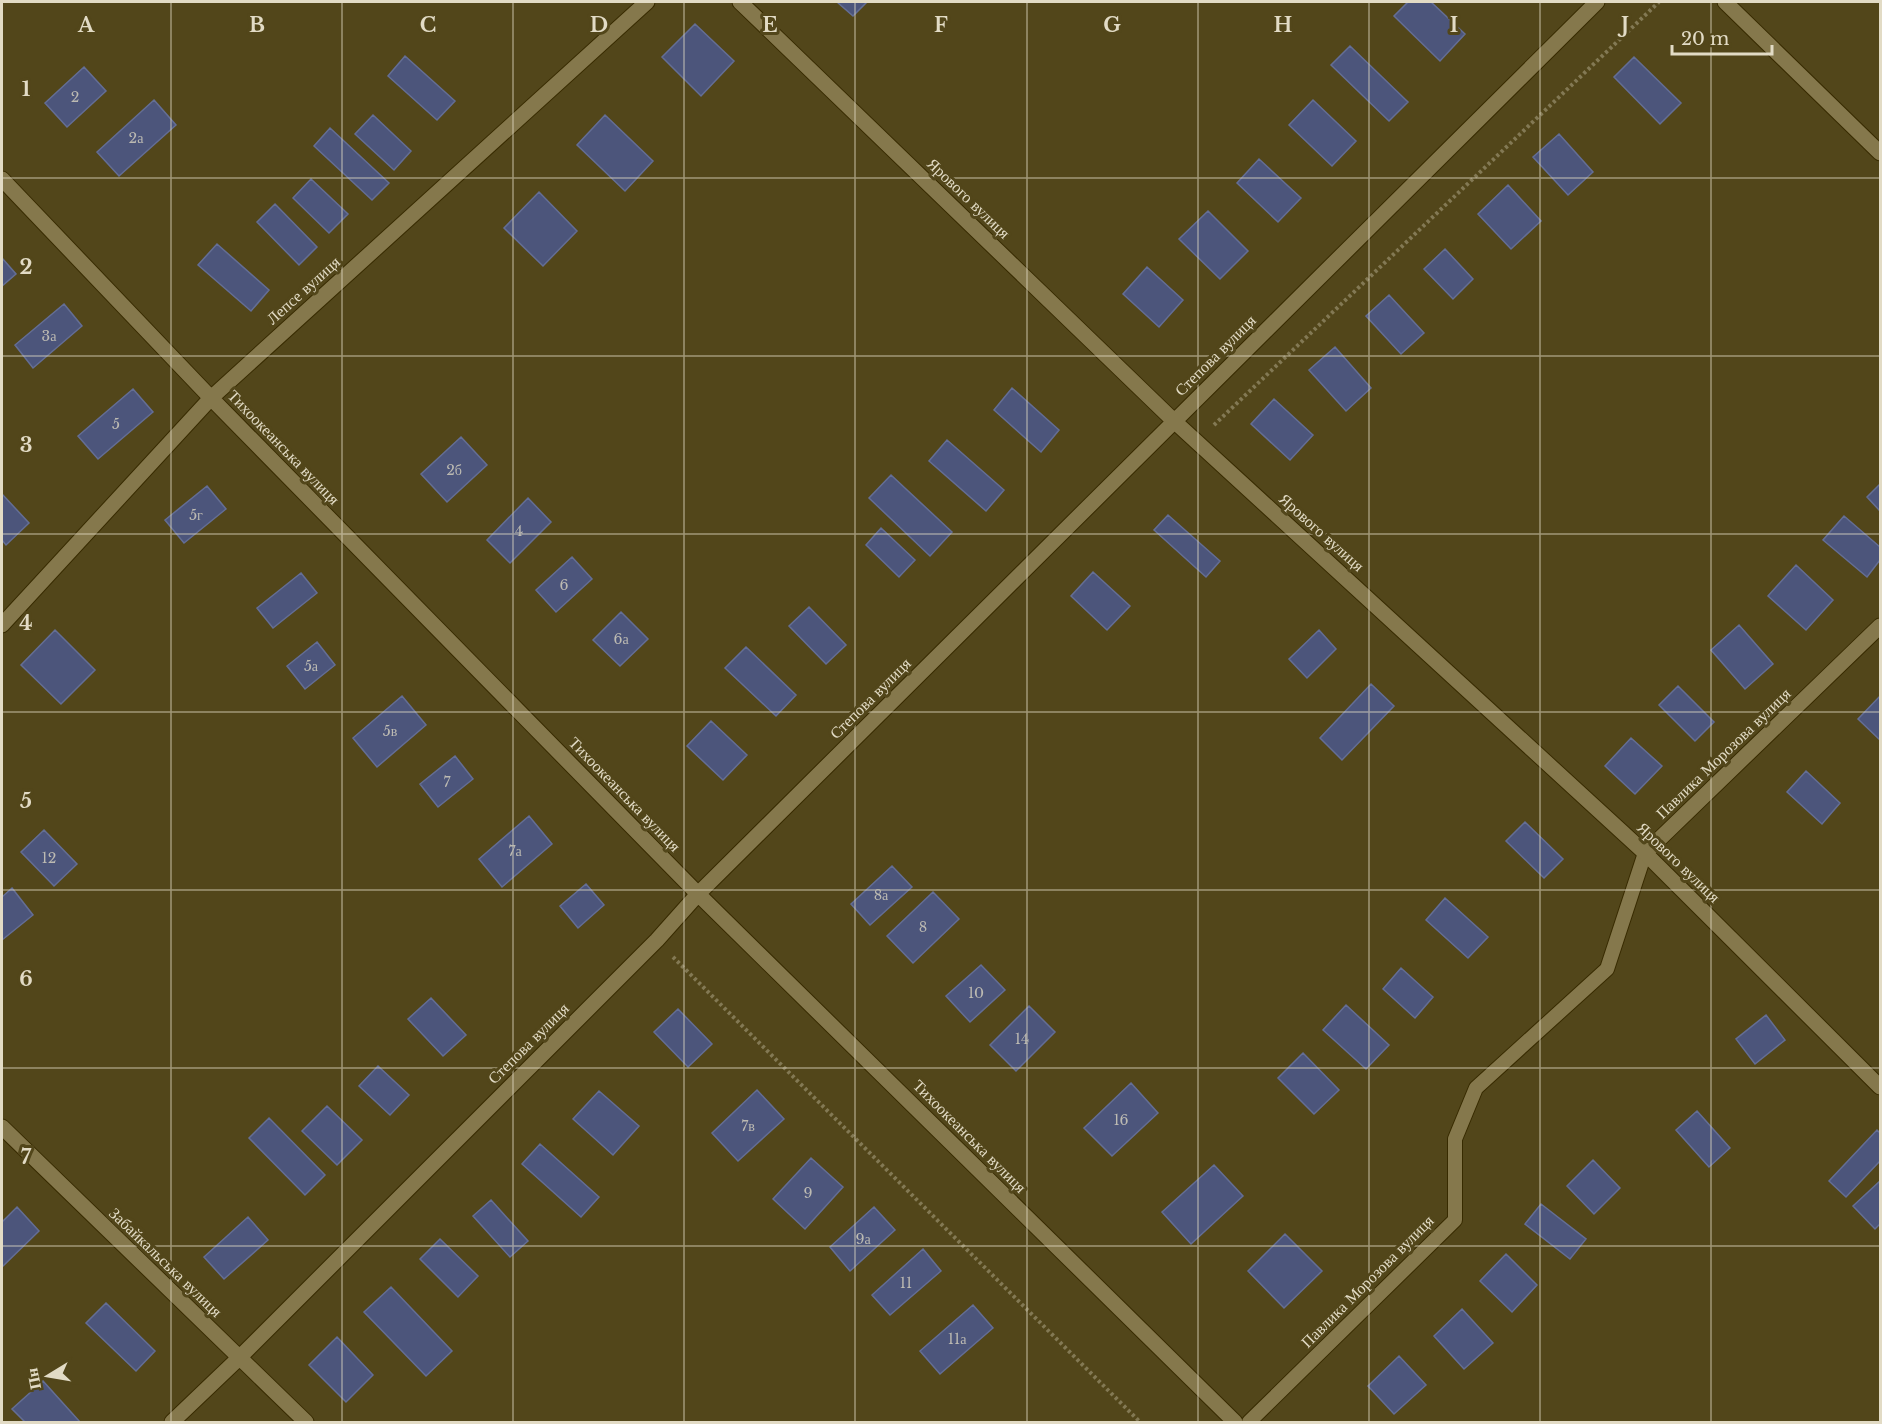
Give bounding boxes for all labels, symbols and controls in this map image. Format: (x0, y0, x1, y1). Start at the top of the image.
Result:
text: A (77, 13, 95, 37)
text: B (249, 13, 265, 37)
text: C (420, 13, 436, 37)
text: D (590, 13, 608, 37)
text: E (762, 13, 778, 37)
text: F (934, 13, 948, 37)
text: G (1103, 13, 1121, 37)
text: H (1274, 13, 1293, 37)
text: I (1450, 13, 1458, 37)
text: J (1617, 13, 1629, 37)
scale bar (1672, 18, 1772, 56)
text: 20 m (1681, 28, 1729, 50)
text: 1 (22, 77, 31, 101)
house number: 2 (71, 88, 79, 106)
house number: 2а (129, 129, 144, 147)
street label: Ярового вулиця (923, 153, 1015, 243)
street label: Лепсе вулиця (262, 251, 344, 328)
text: 2 (19, 255, 33, 279)
street label: Степова вулиця (1170, 310, 1260, 400)
house number: 3а (42, 327, 57, 345)
street label: Тихоокеанська вулиця (224, 385, 344, 509)
house number: 5 (112, 415, 120, 433)
text: 3 (20, 433, 32, 457)
house number: 2б (446, 461, 462, 479)
street label: Ярового вулиця (1275, 489, 1369, 576)
house number: 5г (189, 506, 203, 524)
house number: 4 (515, 522, 523, 540)
house number: 6 (559, 576, 569, 594)
text: 4 (19, 611, 33, 635)
house number: 6а (613, 630, 629, 648)
street label: Степова вулиця (825, 653, 915, 743)
house number: 5а (304, 657, 319, 675)
street label: Павлика Морозова вулиця (1651, 683, 1795, 823)
house number: 5в (383, 722, 398, 740)
street label: Тихоокеанська вулиця (565, 732, 685, 856)
house number: 7 (443, 773, 451, 791)
text: 5 (20, 789, 32, 813)
street label: Ярового вулиця (1633, 817, 1725, 907)
house number: 7а (508, 842, 522, 860)
house number: 12 (42, 849, 56, 867)
house number: 8а (874, 886, 889, 904)
house number: 8 (919, 918, 927, 936)
text: 6 (19, 967, 33, 991)
house number: 10 (968, 984, 984, 1002)
street label: Степова вулиця (483, 998, 573, 1088)
house number: 14 (1015, 1030, 1029, 1048)
street label: Тихоокеанська вулиця (909, 1075, 1031, 1197)
house number: 16 (1113, 1111, 1129, 1129)
house number: 7в (741, 1117, 755, 1135)
text: 7 (21, 1145, 32, 1169)
house number: 9 (803, 1184, 813, 1202)
street label: Забайкальська вулиця (105, 1203, 227, 1322)
street label: Павлика Морозова вулиця (1296, 1210, 1438, 1352)
house number: 9а (855, 1230, 871, 1248)
house number: 11 (900, 1274, 912, 1292)
house number: 11а (948, 1330, 967, 1348)
north arrow (18, 1346, 78, 1406)
text: Пн (21, 1366, 45, 1391)

